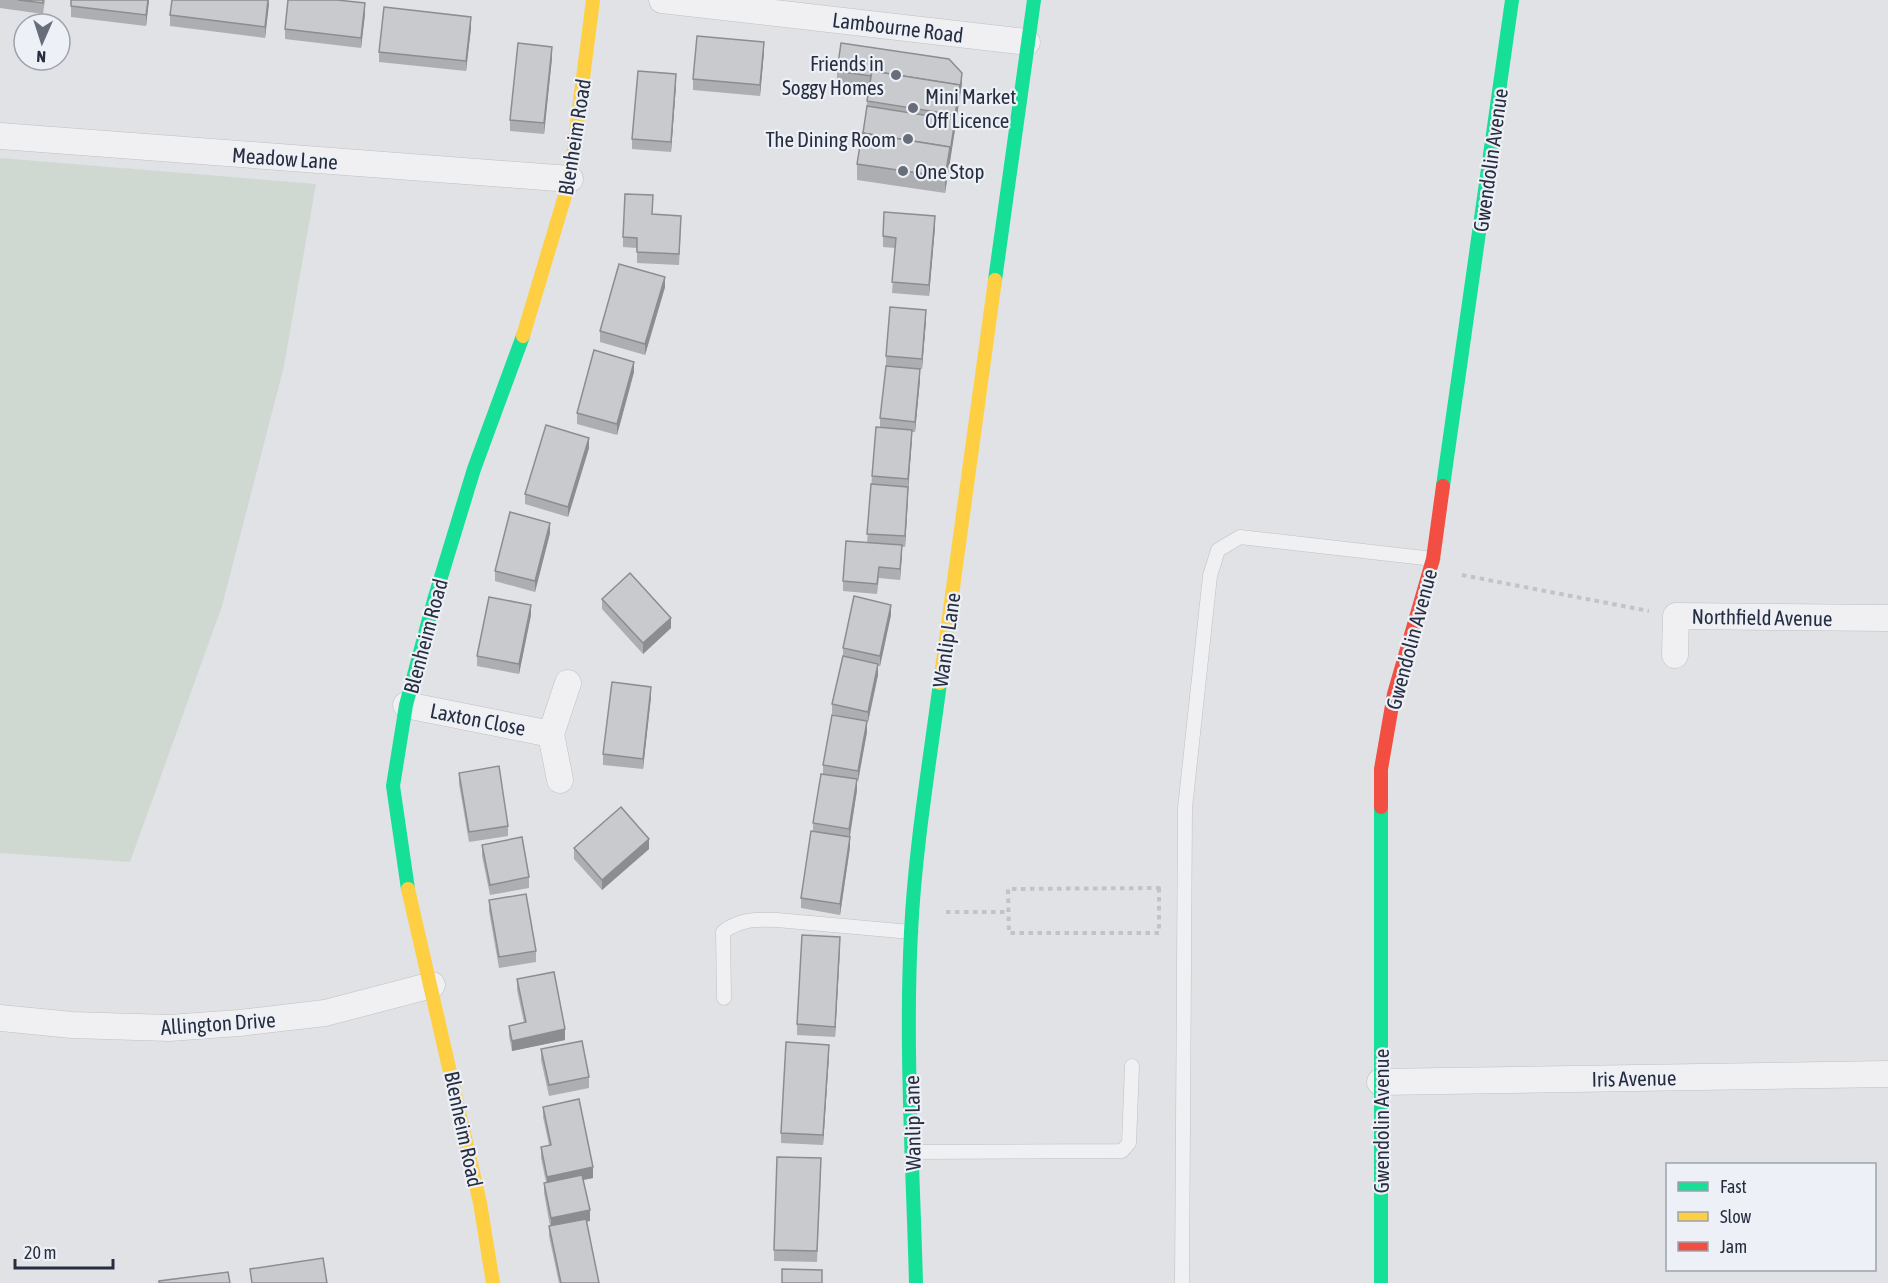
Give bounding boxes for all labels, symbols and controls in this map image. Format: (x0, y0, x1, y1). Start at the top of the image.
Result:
street label: Lambourne Road (831, 7, 965, 47)
north arrow (12, 12, 72, 72)
text: N (36, 48, 46, 66)
place label: Friends in Soggy Homes (782, 51, 884, 99)
marker: Friends in Soggy Homes (889, 68, 903, 82)
street label: Blenheim Road (553, 77, 595, 197)
place label: Mini Market Off Licence (925, 84, 1016, 132)
street label: Gwendolin Avenue (1468, 87, 1512, 233)
marker: Mini Market Off Licence (906, 101, 920, 115)
place label: The Dining Room (766, 127, 896, 151)
marker: The Dining Room (901, 132, 915, 146)
street label: Meadow Lane (231, 142, 339, 174)
place label: One Stop (915, 159, 984, 183)
marker: One Stop (896, 164, 910, 178)
street label: Gwendolin Avenue (1381, 566, 1441, 712)
street label: Blenheim Road (398, 576, 452, 696)
street label: Wanlip Lane (927, 591, 965, 689)
street label: Northfield Avenue (1691, 604, 1833, 630)
street label: Laxton Close (428, 698, 528, 740)
street label: Allington Drive (160, 1007, 276, 1039)
street label: Gwendolin Avenue (1369, 1049, 1393, 1193)
street label: Iris Avenue (1591, 1065, 1677, 1091)
street label: Blenheim Road (440, 1069, 488, 1189)
street label: Wanlip Lane (899, 1075, 925, 1171)
legend (1666, 1163, 1876, 1271)
text: Fast (1720, 1176, 1747, 1197)
text: Slow (1720, 1206, 1751, 1227)
scale bar (15, 1232, 112, 1270)
text: Jam (1720, 1236, 1747, 1257)
text: 20 m (24, 1242, 56, 1263)

